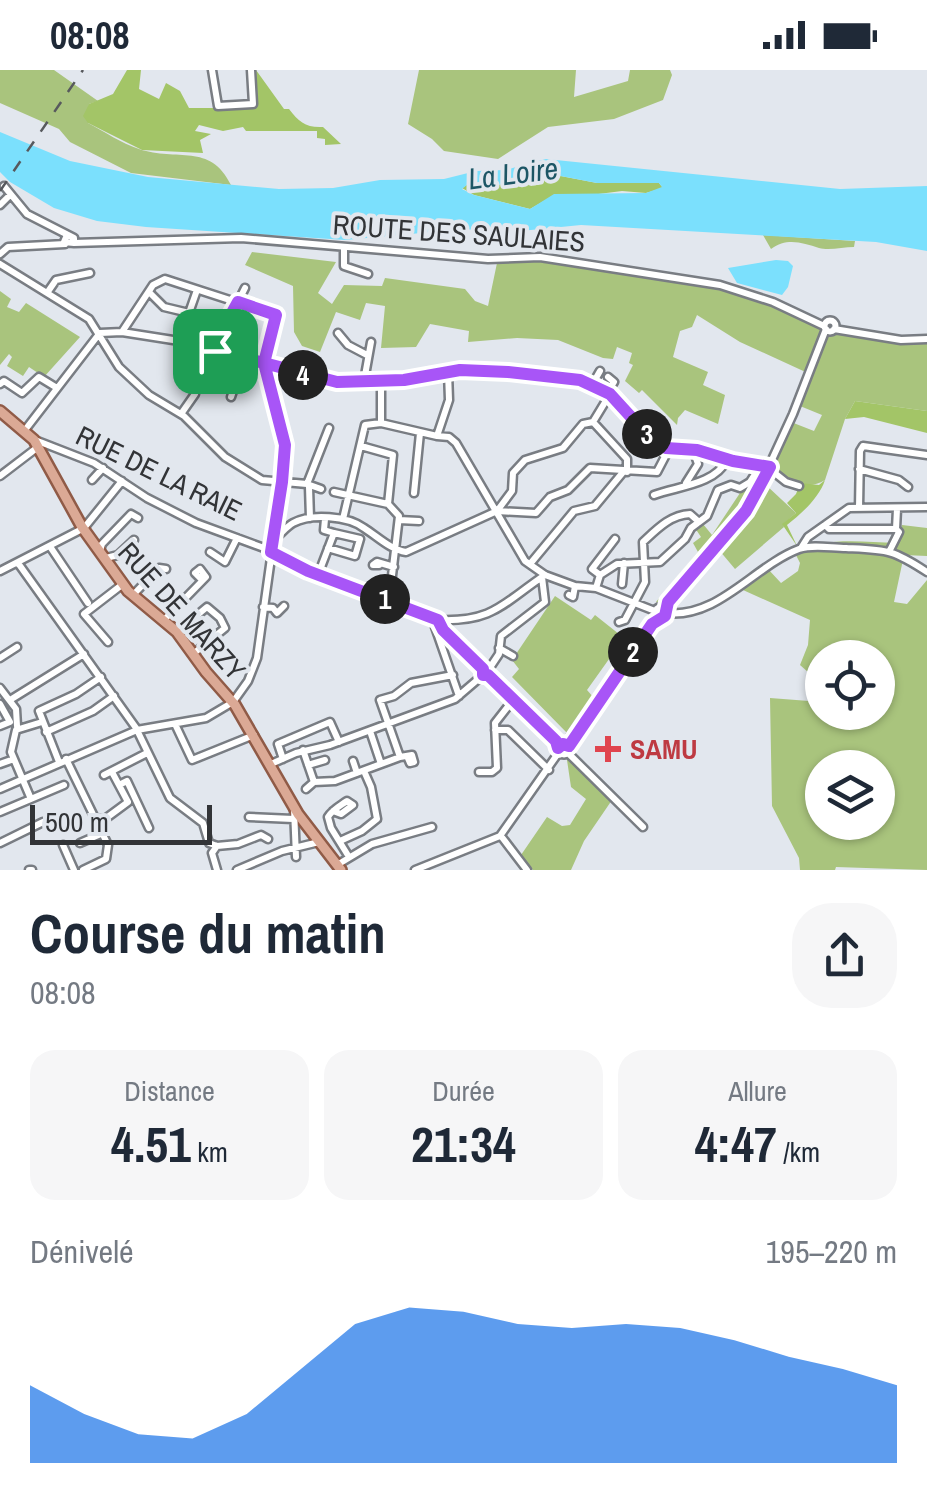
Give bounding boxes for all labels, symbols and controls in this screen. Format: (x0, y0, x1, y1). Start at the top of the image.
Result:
text: 08:08 (50, 10, 130, 61)
water label: La Loire (466, 148, 560, 198)
street label: ROUTE DES SAULAIES (332, 205, 586, 261)
pin (173, 309, 258, 394)
icon: arrive (188, 324, 243, 379)
pin: 4 (278, 350, 328, 400)
text: 4 (297, 356, 309, 394)
pin: 3 (622, 409, 672, 459)
text: 3 (641, 415, 653, 453)
street label: RUE DE LA RAIE (70, 416, 248, 530)
street label: RUE DE MARZY (110, 534, 255, 689)
pin: 1 (360, 574, 410, 624)
text: 1 (379, 580, 391, 618)
pin: 2 (608, 627, 658, 677)
text: 2 (627, 633, 639, 671)
map controls (805, 640, 895, 840)
button: locate (805, 640, 895, 730)
place label: SAMU (630, 730, 698, 768)
marker: SAMU (595, 736, 621, 762)
button: layers (805, 750, 895, 840)
scale bar (30, 800, 212, 844)
text: 500 m (45, 803, 109, 841)
text: Course du matin (30, 896, 386, 970)
button: share (792, 903, 897, 1008)
text: 08:08 (30, 971, 96, 1014)
text: Distance (124, 1072, 215, 1110)
text: Durée (432, 1072, 495, 1110)
text: Allure (728, 1072, 787, 1110)
text: 4.51 (111, 1110, 191, 1178)
text: 21:34 (411, 1110, 516, 1178)
text: 4:47 (695, 1110, 777, 1178)
text: km (191, 1133, 228, 1171)
text: /km (777, 1133, 820, 1171)
text: Dénivelé (30, 1230, 134, 1273)
text: 195–220 m (766, 1230, 897, 1273)

